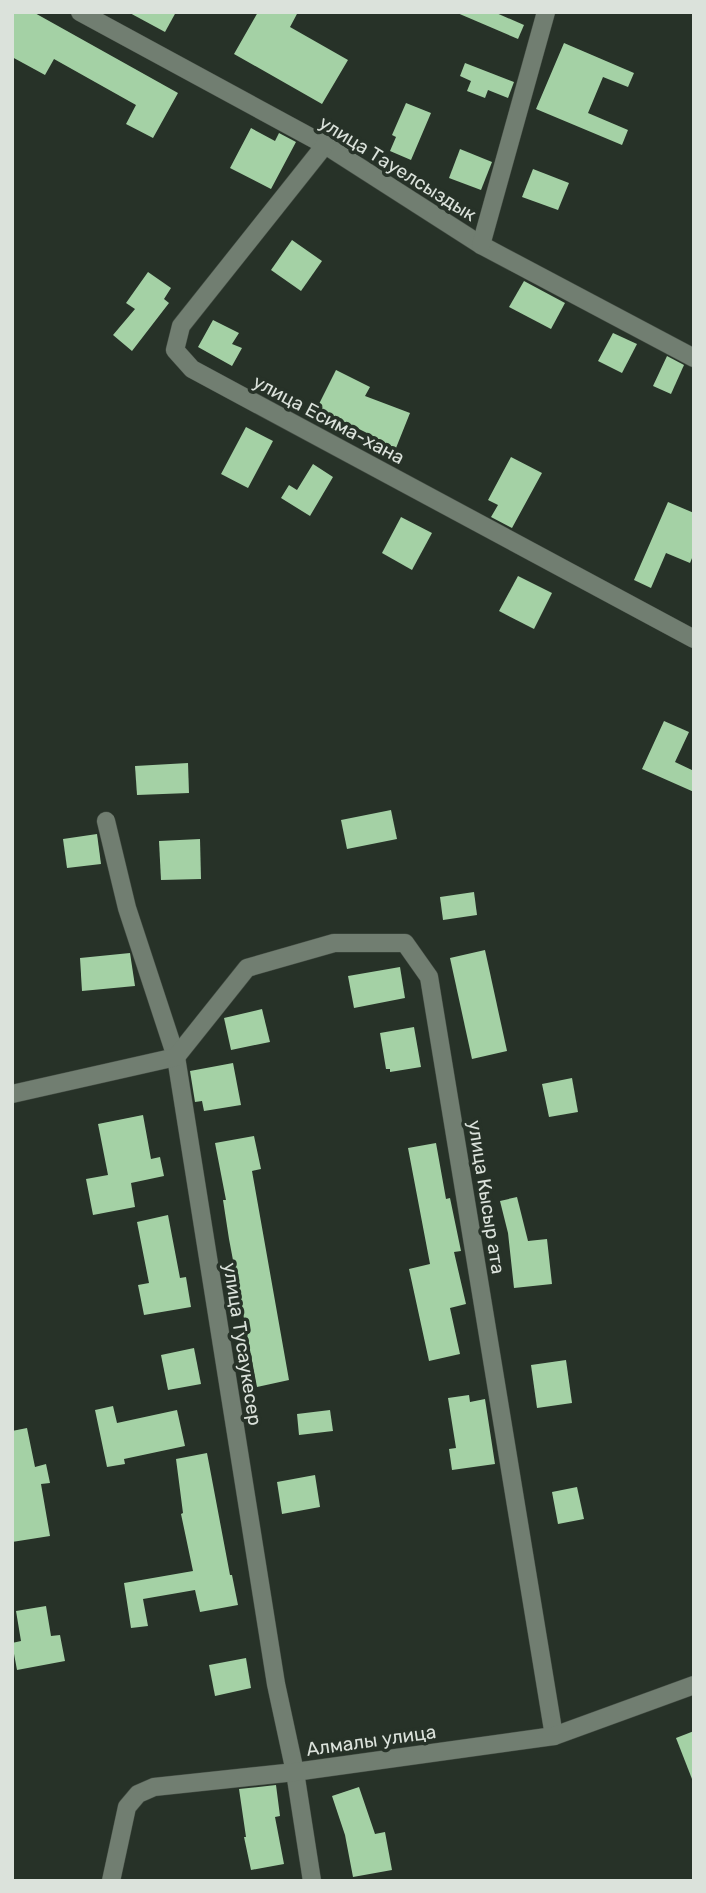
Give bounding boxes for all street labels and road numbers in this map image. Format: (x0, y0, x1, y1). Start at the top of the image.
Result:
street label: улица Тауелсыздык (315, 111, 481, 226)
street label: улица Есима-хана (249, 370, 408, 469)
street label: улица Кысыр ата (463, 1118, 510, 1276)
street label: улица Тусаукесер (218, 1261, 267, 1427)
street label: Алмалы улица (305, 1720, 438, 1761)

